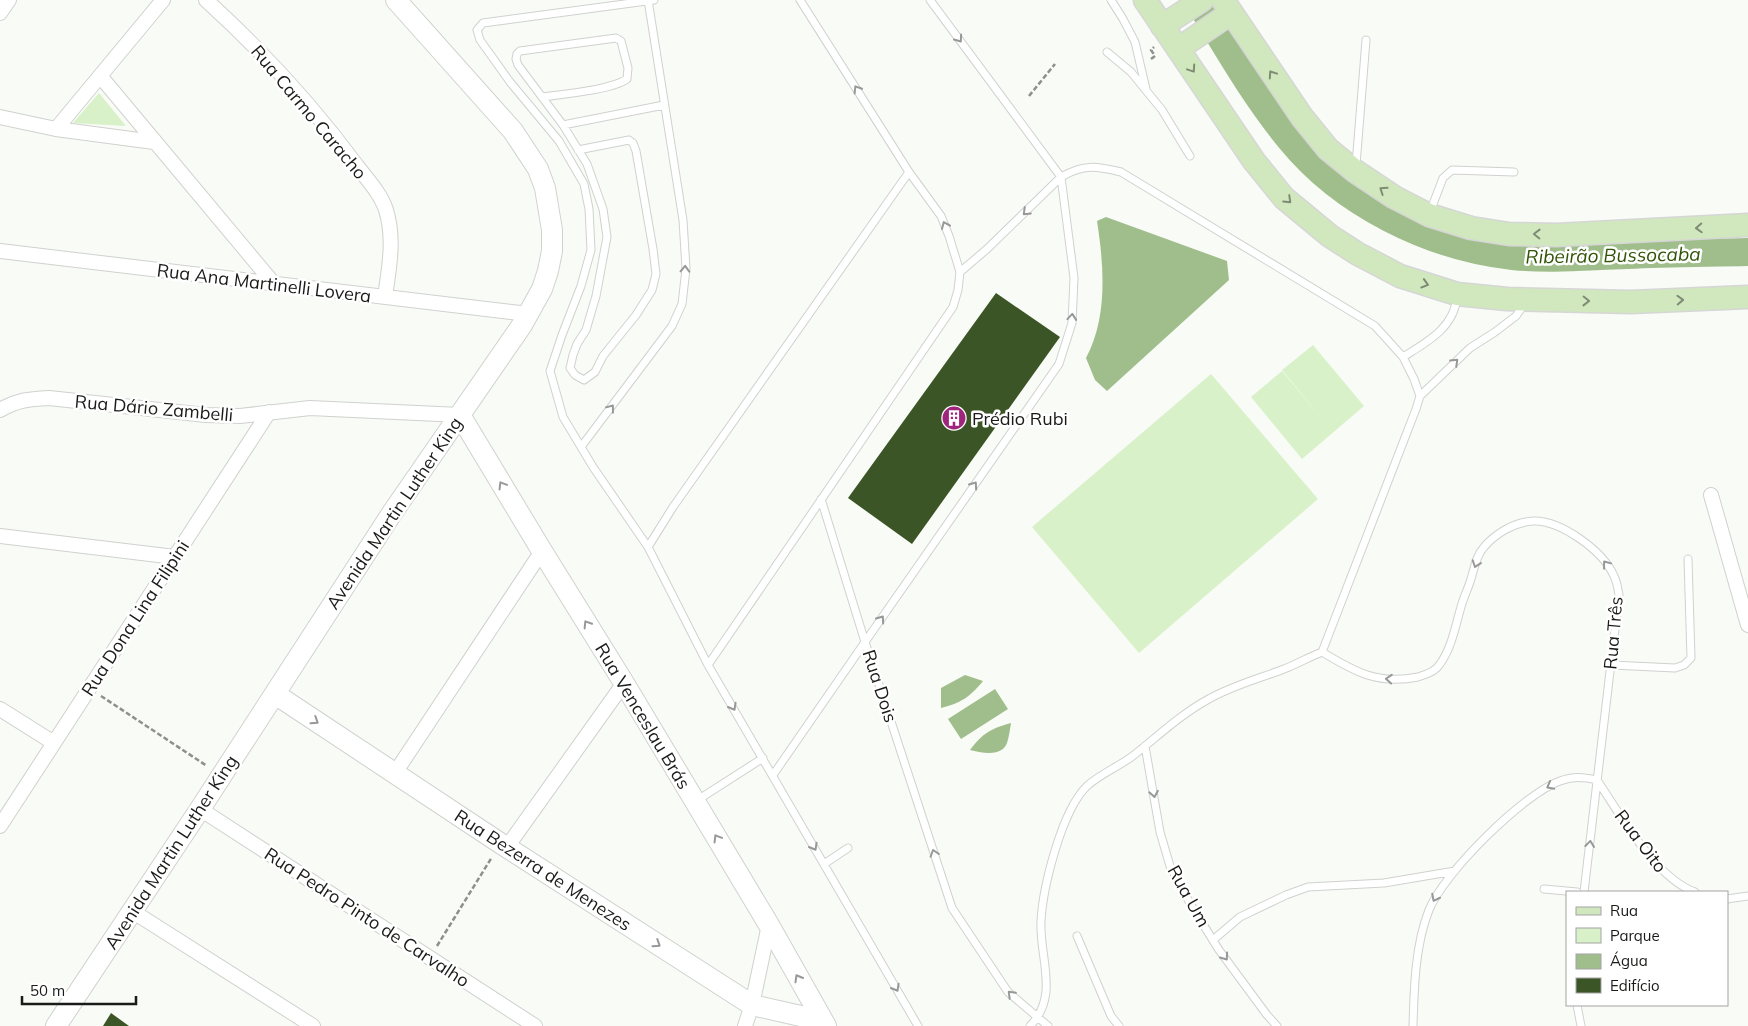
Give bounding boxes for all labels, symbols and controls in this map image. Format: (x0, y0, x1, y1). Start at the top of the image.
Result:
one-way arrow (953, 33, 962, 43)
street label: Rua Carmo Caracho (246, 40, 372, 184)
one-way arrow (1186, 64, 1195, 73)
one-way arrow (1269, 70, 1278, 80)
one-way arrow (853, 85, 863, 94)
one-way arrow (1380, 187, 1389, 196)
one-way arrow (1282, 194, 1291, 203)
one-way arrow (1023, 206, 1032, 215)
one-way arrow (940, 221, 951, 230)
one-way arrow (1695, 222, 1703, 233)
one-way arrow (1533, 229, 1541, 240)
water label: Ribeirão Bussocaba (1525, 241, 1701, 269)
street label: Rua Ana Martinelli Lovera (156, 258, 372, 308)
one-way arrow (680, 264, 691, 272)
one-way arrow (1420, 279, 1429, 289)
one-way arrow (1676, 295, 1684, 306)
one-way arrow (1582, 296, 1590, 307)
one-way arrow (1066, 313, 1077, 321)
one-way arrow (1449, 359, 1458, 368)
street label: Rua Dário Zambelli (74, 390, 234, 426)
one-way arrow (605, 405, 613, 414)
building icon: Prédio Rubi (941, 405, 967, 431)
place label: Prédio Rubi (972, 407, 1068, 430)
street label: Avenida Martin Luther King (321, 412, 467, 614)
one-way arrow (499, 482, 509, 491)
one-way arrow (968, 482, 977, 491)
street label: Rua Dona Lina Filipini (76, 536, 194, 700)
one-way arrow (1472, 559, 1482, 567)
one-way arrow (1603, 561, 1611, 570)
street label: Rua Três (1598, 596, 1628, 670)
one-way arrow (875, 615, 884, 625)
one-way arrow (584, 620, 594, 629)
street label: Rua Venceslau Brás (590, 639, 696, 793)
street label: Rua Dois (857, 647, 903, 725)
one-way arrow (1385, 673, 1393, 684)
one-way arrow (726, 701, 736, 710)
one-way arrow (310, 715, 319, 724)
street label: Avenida Martin Luther King (99, 750, 243, 954)
one-way arrow (1547, 780, 1556, 790)
one-way arrow (1148, 790, 1159, 799)
street label: Rua Bezerra de Menezes (450, 804, 636, 936)
street label: Rua Oito (1610, 805, 1672, 877)
one-way arrow (713, 835, 723, 844)
one-way arrow (1584, 840, 1595, 848)
street label: Rua Pedro Pinto de Carvalho (260, 842, 474, 992)
one-way arrow (808, 842, 818, 851)
one-way arrow (930, 849, 940, 857)
street label: Rua Um (1163, 861, 1215, 931)
legend (1566, 891, 1728, 1006)
one-way arrow (1431, 893, 1441, 902)
text: Rua (1610, 901, 1638, 920)
text: Parque (1610, 926, 1660, 945)
one-way arrow (651, 938, 660, 947)
one-way arrow (1219, 951, 1228, 961)
text: Água (1610, 951, 1648, 970)
scale bar (22, 974, 136, 1006)
one-way arrow (795, 975, 805, 984)
text: Edifício (1610, 976, 1660, 995)
text: 50 m (30, 981, 65, 1000)
one-way arrow (889, 982, 899, 991)
one-way arrow (1008, 991, 1017, 1000)

